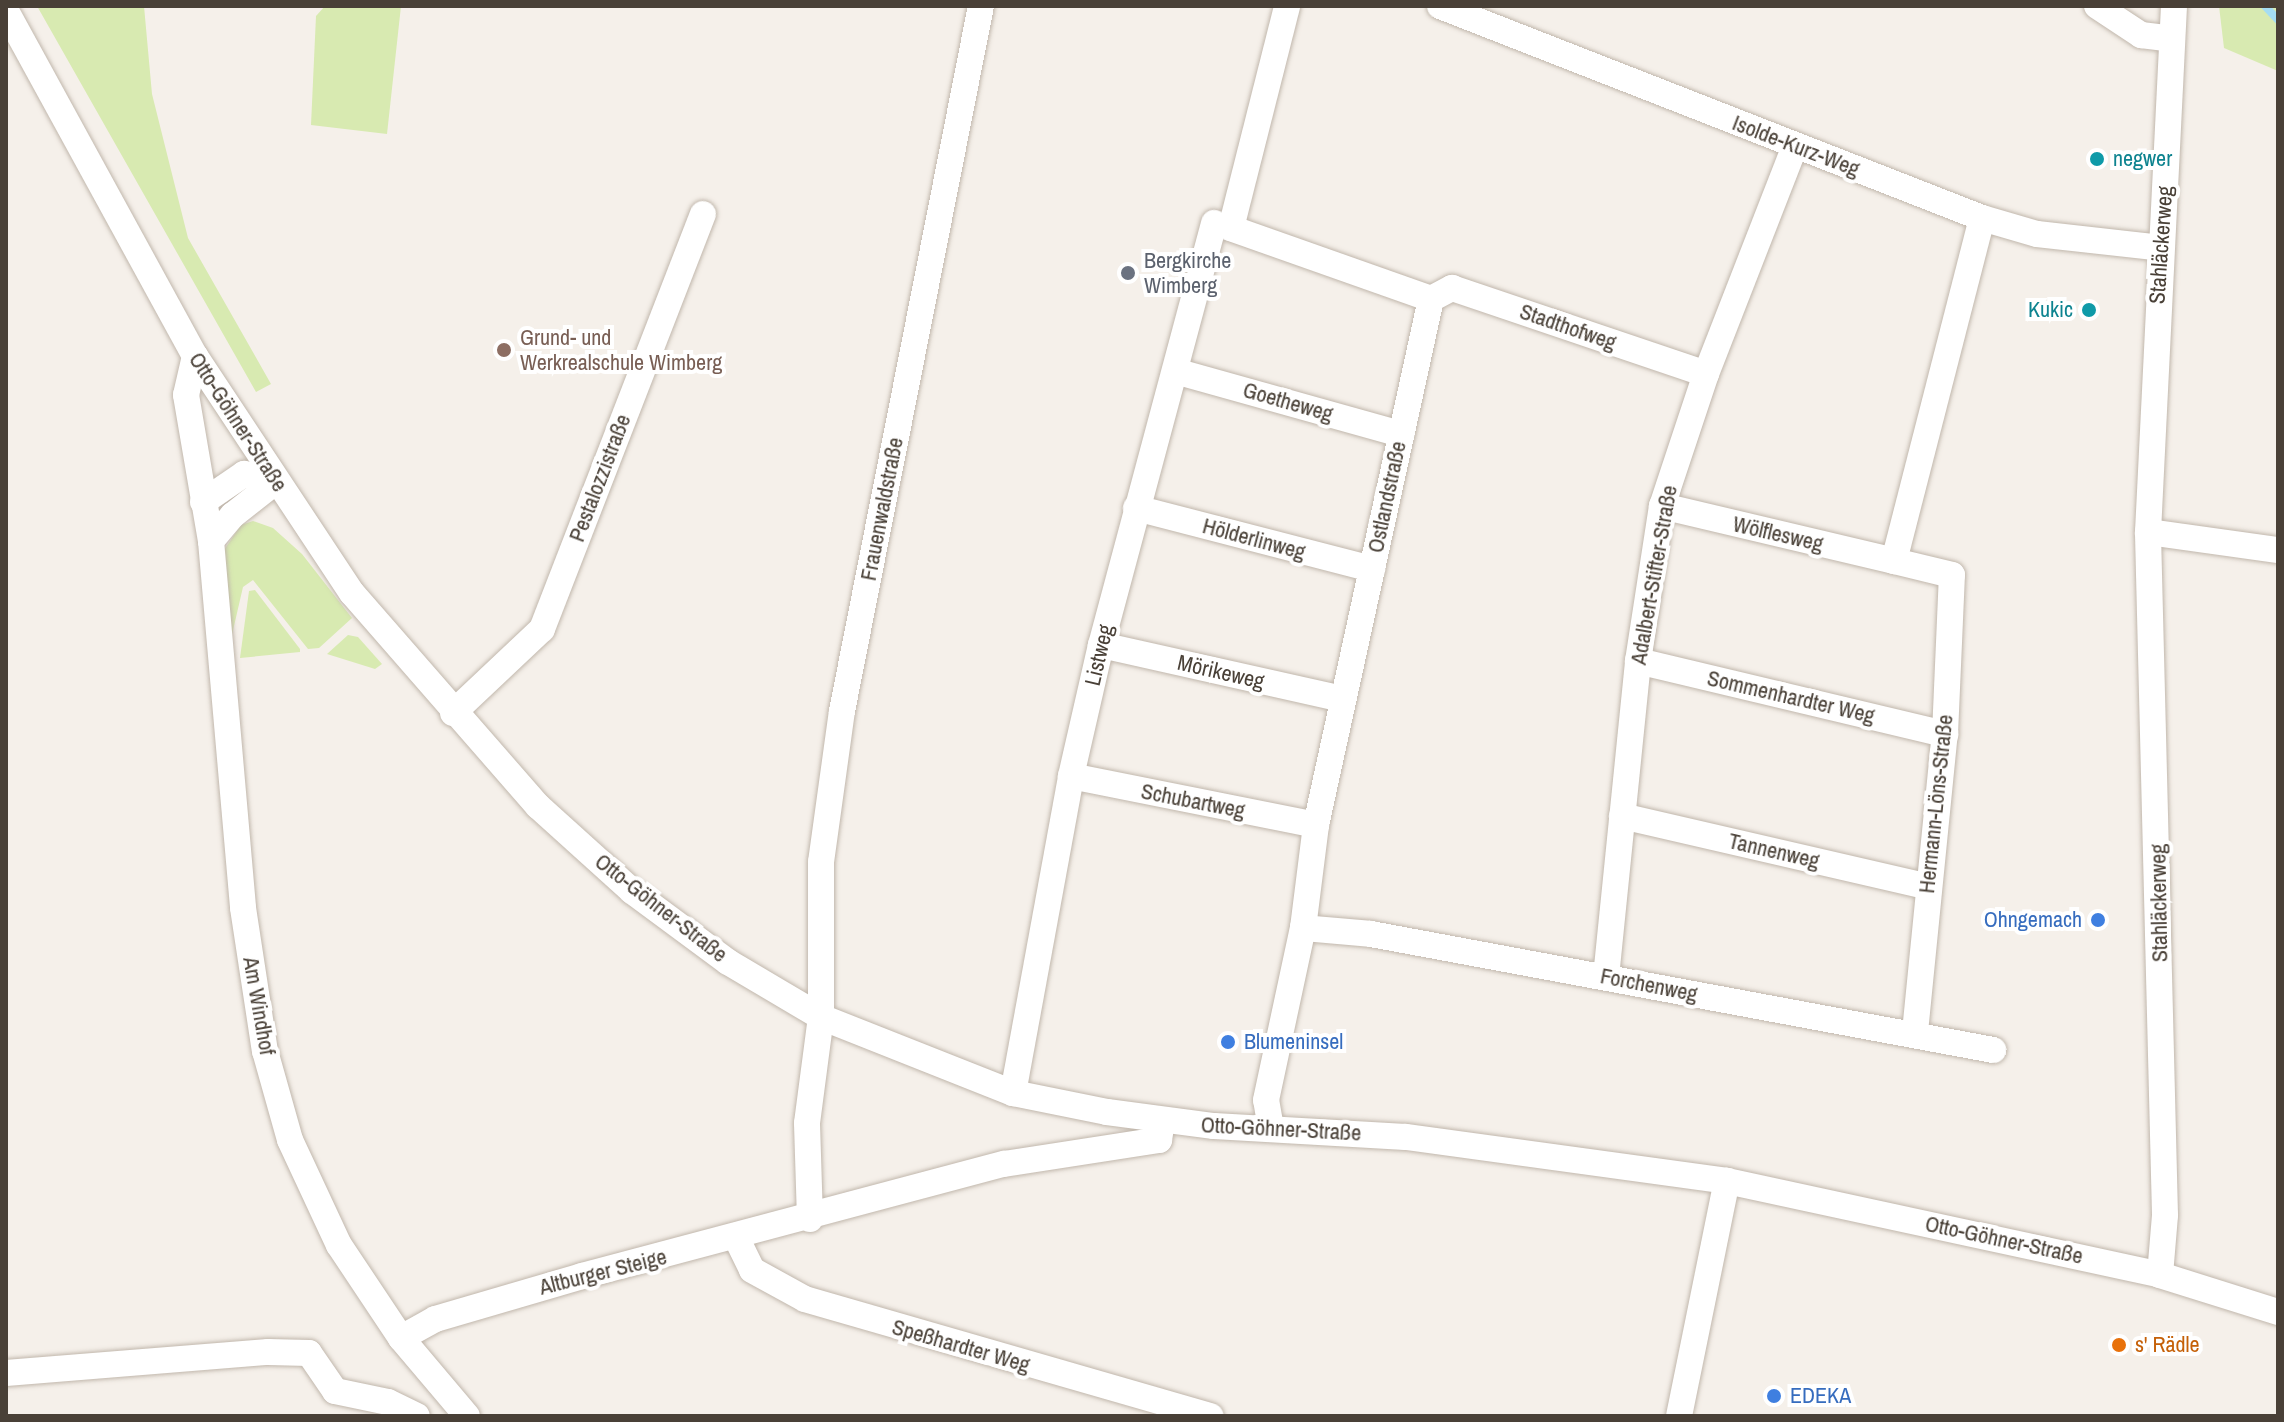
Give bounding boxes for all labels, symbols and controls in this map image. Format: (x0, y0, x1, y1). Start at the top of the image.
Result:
street label: Isolde-Kurz-Weg (1729, 110, 1863, 182)
place label: negwer (2113, 146, 2172, 172)
marker: negwer (2088, 150, 2106, 168)
street label: Stahläckerweg (2144, 185, 2178, 305)
place label: Bergkirche Wimberg (1144, 247, 1231, 298)
marker: Bergkirche Wimberg (1119, 264, 1137, 282)
place label: Kukic (2028, 297, 2073, 323)
street label: Stadthofweg (1516, 298, 1620, 356)
marker: Kukic (2080, 301, 2098, 319)
place label: Grund- und Werkrealschule Wimberg (520, 324, 722, 376)
marker: Grund- und Werkrealschule Wimberg (495, 341, 513, 359)
street label: Otto-Göhner-Straße (183, 348, 293, 496)
street label: Goetheweg (1240, 377, 1336, 427)
street label: Pestalozzistraße (564, 411, 636, 545)
street label: Frauenwaldstraße (855, 435, 909, 583)
street label: Ostlandstraße (1362, 439, 1412, 555)
street label: Adalbert-Stifter-Straße (1625, 483, 1683, 667)
street label: Wölflesweg (1730, 511, 1826, 557)
street label: Hölderlinweg (1200, 513, 1308, 565)
street label: Listweg (1079, 622, 1119, 688)
street label: Mörikeweg (1175, 649, 1267, 695)
street label: Sommenhardter Weg (1705, 665, 1877, 729)
street label: Hermann-Löns-Straße (1913, 713, 1959, 895)
street label: Schubartweg (1139, 778, 1247, 824)
street label: Tannenweg (1726, 828, 1822, 874)
street label: Stahläckerweg (2145, 844, 2173, 962)
street label: Otto-Göhner-Straße (590, 848, 732, 968)
place label: Ohngemach (1984, 907, 2082, 933)
marker: Ohngemach (2089, 911, 2107, 929)
street label: Am Windhof (237, 955, 281, 1057)
street label: Forchenweg (1598, 963, 1700, 1007)
place label: Blumeninsel (1244, 1029, 1343, 1055)
marker: Blumeninsel (1219, 1033, 1237, 1051)
street label: Otto-Göhner-Straße (1200, 1112, 1362, 1146)
street label: Otto-Göhner-Straße (1923, 1210, 2085, 1270)
street label: Altburger Steige (537, 1243, 669, 1301)
street label: Speßhardter Weg (889, 1314, 1033, 1378)
place label: s' Rädle (2135, 1332, 2200, 1358)
marker: s' Rädle (2110, 1336, 2128, 1354)
place label: EDEKA (1790, 1383, 1851, 1409)
marker: EDEKA (1765, 1387, 1783, 1405)

